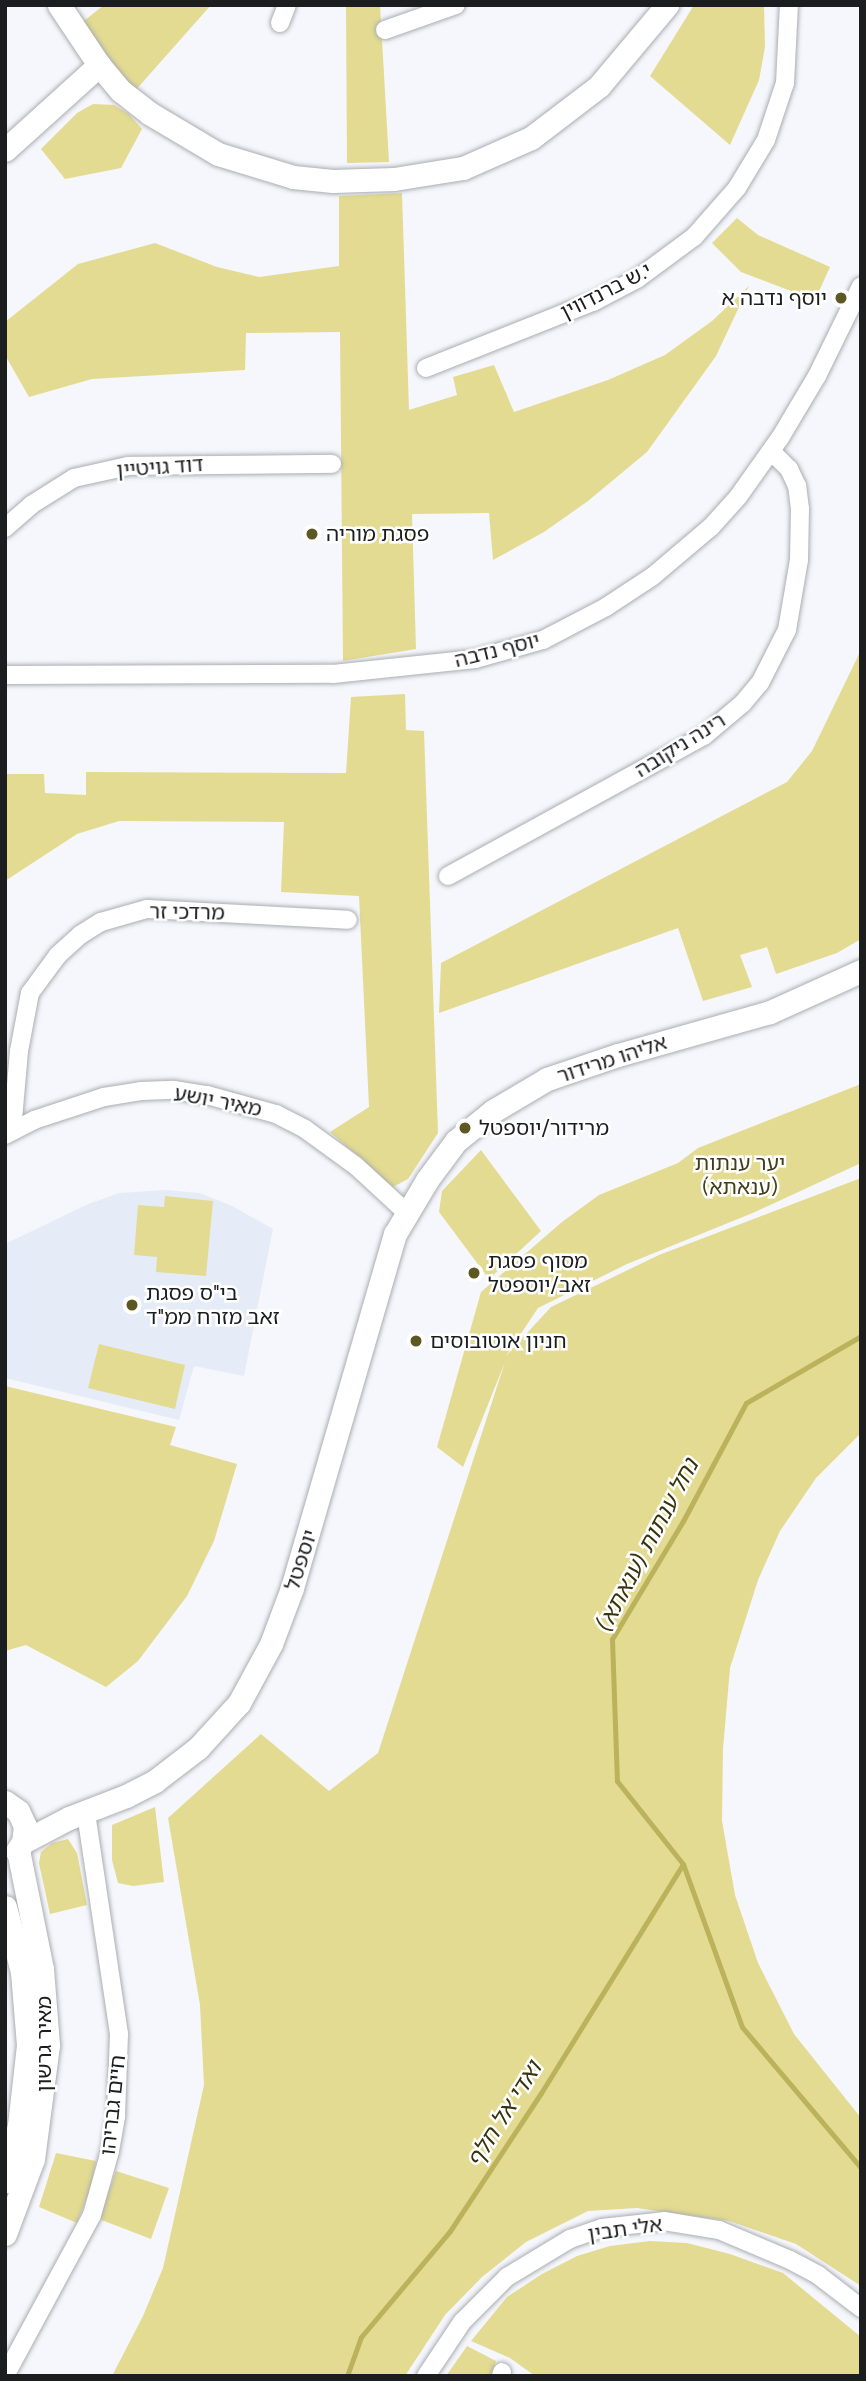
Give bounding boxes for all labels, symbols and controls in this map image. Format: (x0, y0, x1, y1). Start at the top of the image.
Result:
street label: י.ש ברנדווין (556, 257, 656, 325)
place label: יוסף נדבה א (721, 285, 827, 311)
marker: יוסף נדבה א (833, 290, 849, 306)
street label: דוד גויטיין (116, 451, 204, 483)
place label: פסגת מוריה (326, 521, 429, 547)
marker: פסגת מוריה (304, 526, 320, 542)
street label: יוסף נדבה (452, 627, 542, 673)
street label: רינה ניקובה (630, 707, 730, 783)
street label: מרדכי זר (149, 899, 225, 925)
street label: אליהו מרידור (554, 1029, 670, 1089)
street label: מאיר יושע (172, 1080, 264, 1122)
place label: מרידור/יוספטל (479, 1115, 609, 1141)
marker: מרידור/יוספטל (457, 1120, 473, 1136)
park label: יער ענתות (ענאתא) (695, 1150, 785, 1200)
place label: מסוף פסגת זאב/יוספטל (488, 1248, 591, 1298)
marker: מסוף פסגת זאב/יוספטל (466, 1265, 482, 1281)
place label: בי"ס פסגת זאב מזרח ממ"ד (146, 1280, 280, 1330)
marker: בי"ס פסגת זאב מזרח ממ"ד (124, 1297, 140, 1313)
place label: חניון אוטובוסים (430, 1328, 567, 1354)
marker: חניון אוטובוסים (408, 1333, 424, 1349)
water label: נחל ענתות (ענאתא) (590, 1454, 704, 1636)
street label: יוספטל (279, 1526, 323, 1594)
street label: מאיר גרשון (31, 1996, 57, 2092)
street label: חיים גבריהו (95, 2054, 131, 2156)
water label: ואדי אל חלף (461, 2056, 547, 2172)
street label: אלי תבין (586, 2211, 664, 2247)

